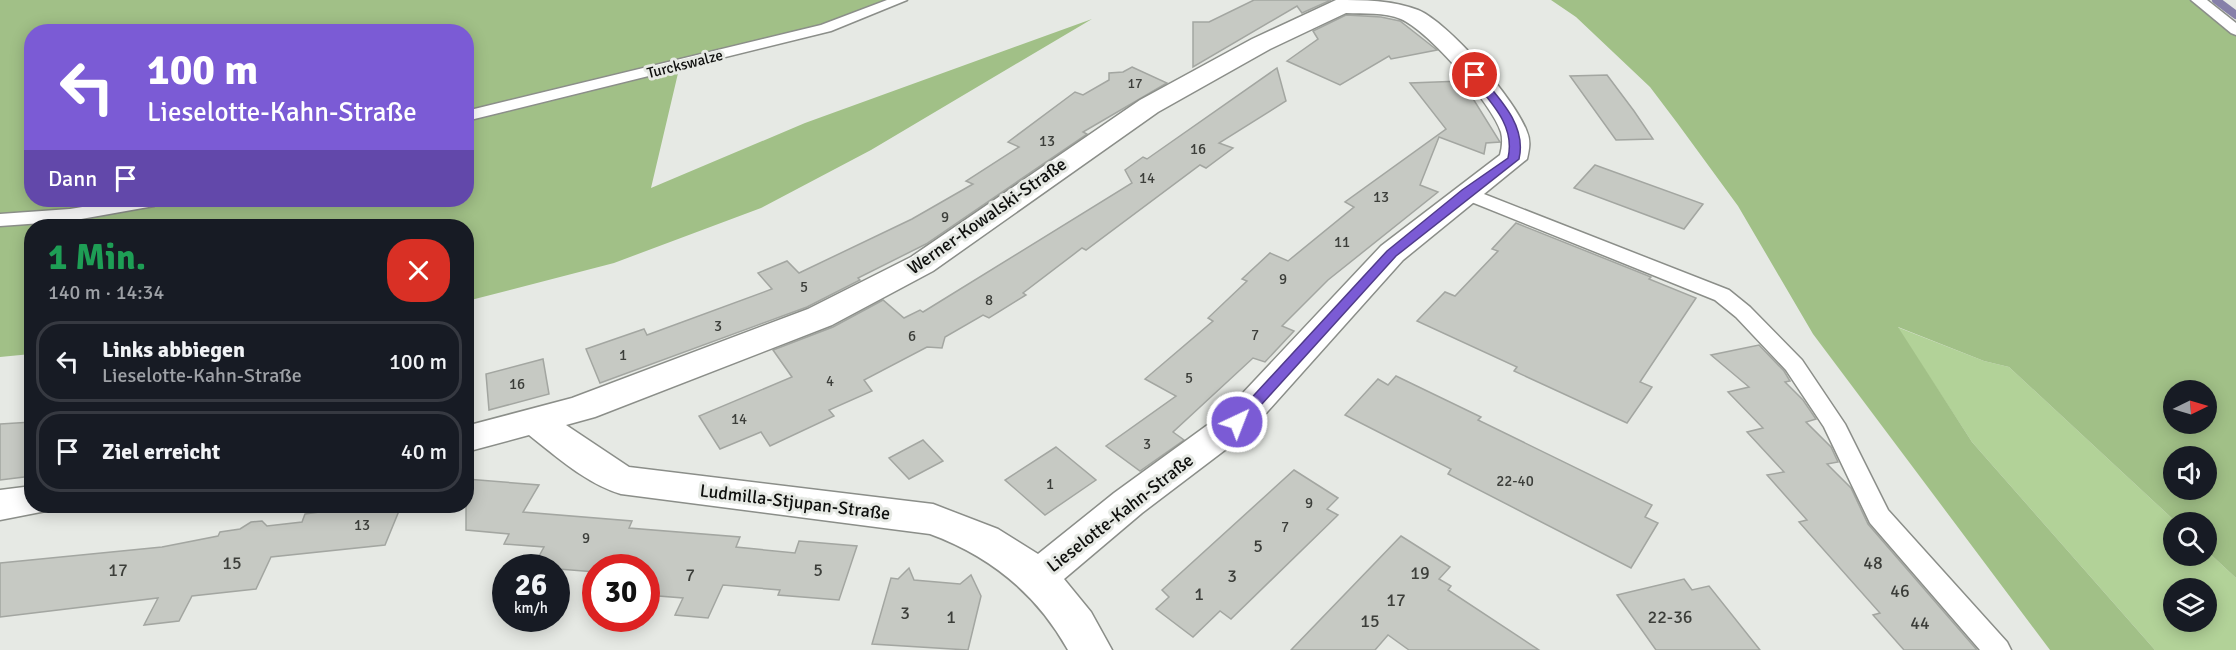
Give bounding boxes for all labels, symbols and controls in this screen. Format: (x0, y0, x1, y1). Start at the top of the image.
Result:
text: 100 m (147, 45, 258, 96)
street label: Turckswalze (645, 46, 725, 82)
icon: left (48, 48, 126, 126)
pin (1449, 49, 1500, 100)
icon: arrive (1458, 58, 1491, 91)
house number: 17 (1127, 75, 1143, 92)
text: Lieselotte-Kahn-Straße (147, 96, 417, 129)
house number: 13 (1039, 132, 1055, 150)
house number: 16 (1190, 140, 1206, 158)
street label: Werner-Kowalski-Straße (903, 153, 1071, 279)
icon: arrive (109, 162, 142, 195)
text: Dann (48, 165, 97, 192)
house number: 14 (1139, 169, 1155, 187)
house number: 13 (1373, 188, 1389, 206)
house number: 9 (941, 208, 949, 226)
house number: 11 (1334, 233, 1350, 251)
text: 1 Min. (48, 235, 146, 280)
button: close (387, 239, 450, 302)
house number: 9 (1279, 270, 1287, 288)
house number: 5 (800, 278, 808, 296)
text: 140 m · 14:34 (48, 280, 164, 305)
house number: 8 (985, 291, 993, 309)
house number: 3 (714, 317, 722, 335)
house number: 7 (1251, 326, 1259, 344)
house number: 6 (908, 327, 916, 345)
text: Links abbiegen (102, 336, 245, 363)
icon: left (51, 345, 84, 378)
house number: 1 (619, 346, 627, 364)
text: 100 m (389, 348, 447, 375)
text: Lieselotte-Kahn-Straße (102, 363, 302, 388)
house number: 5 (1185, 369, 1193, 387)
house number: 4 (826, 372, 834, 390)
house number: 16 (509, 375, 525, 393)
north arrow (2163, 380, 2217, 434)
map controls (2163, 380, 2217, 632)
position arrow (1205, 390, 1269, 454)
house number: 14 (731, 410, 747, 428)
icon: arrive (51, 435, 84, 468)
house number: 3 (1143, 435, 1151, 453)
text: Ziel erreicht (102, 438, 220, 465)
text: 40 m (401, 438, 447, 465)
button: sound (2163, 446, 2217, 500)
street label: Lieselotte-Kahn-Straße (1042, 449, 1198, 577)
house number: 22-40 (1496, 472, 1534, 490)
house number: 1 (1046, 475, 1054, 493)
street label: Ludmilla-Stjupan-Straße (699, 479, 891, 525)
house number: 9 (1305, 494, 1313, 512)
button: search (2163, 512, 2217, 566)
house number: 13 (354, 516, 370, 534)
house number: 7 (1281, 518, 1289, 536)
house number: 9 (582, 529, 590, 547)
house number: 5 (1253, 535, 1263, 557)
house number: 15 (222, 552, 242, 574)
house number: 48 (1863, 552, 1883, 574)
speed limit sign: 30 (582, 554, 660, 632)
house number: 17 (108, 559, 128, 581)
house number: 5 (813, 559, 823, 581)
house number: 19 (1410, 562, 1430, 584)
house number: 7 (685, 564, 695, 586)
house number: 3 (1227, 565, 1237, 587)
text: 26 (515, 567, 547, 604)
button: layers (2163, 578, 2217, 632)
house number: 46 (1890, 580, 1910, 602)
house number: 1 (1194, 583, 1204, 605)
house number: 17 (1386, 589, 1406, 611)
text: km/h (514, 599, 548, 617)
house number: 3 (900, 602, 910, 624)
house number: 1 (946, 606, 956, 628)
house number: 22-36 (1647, 606, 1693, 628)
house number: 15 (1360, 610, 1380, 632)
house number: 44 (1910, 612, 1930, 634)

